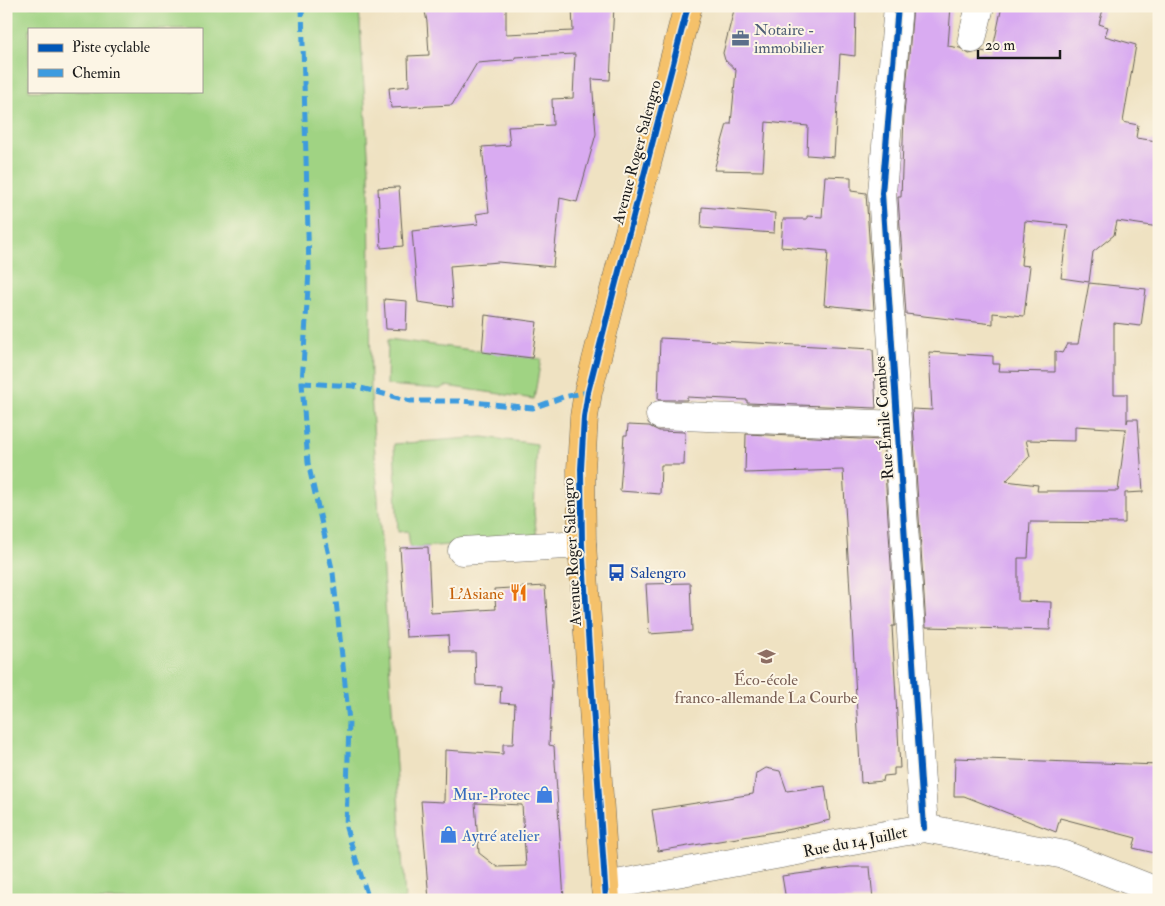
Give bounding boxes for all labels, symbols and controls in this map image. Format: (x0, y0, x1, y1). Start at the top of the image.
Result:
place label: Notaire - immobilier (754, 20, 824, 58)
legend (28, 28, 202, 92)
office icon: Notaire - immobilier (730, 28, 750, 48)
scale bar (978, 28, 1060, 60)
text: 20 m (985, 36, 1015, 55)
text: Piste cyclable (72, 38, 150, 57)
text: Chemin (72, 64, 121, 83)
street label: Avenue Roger Salengro (608, 78, 666, 228)
street label: Rue Émile Combes (869, 356, 898, 480)
street label: Avenue Roger Salengro (558, 477, 586, 628)
bus stop icon: Salengro (606, 562, 626, 582)
place label: Salengro (630, 563, 686, 583)
restaurant icon: L'Asiane (508, 583, 528, 603)
place label: L'Asiane (449, 584, 504, 604)
school or university icon: Éco-école franco-allemande La Courbe (756, 647, 776, 667)
place label: Éco-école franco-allemande La Courbe (674, 669, 858, 708)
shop icon: Mur-Protec (534, 784, 554, 804)
place label: Mur-Protec (453, 785, 531, 805)
street label: Rue du 14 Juillet (801, 822, 909, 863)
shop icon: Aytré atelier (438, 825, 458, 845)
place label: Aytré atelier (461, 826, 539, 846)

